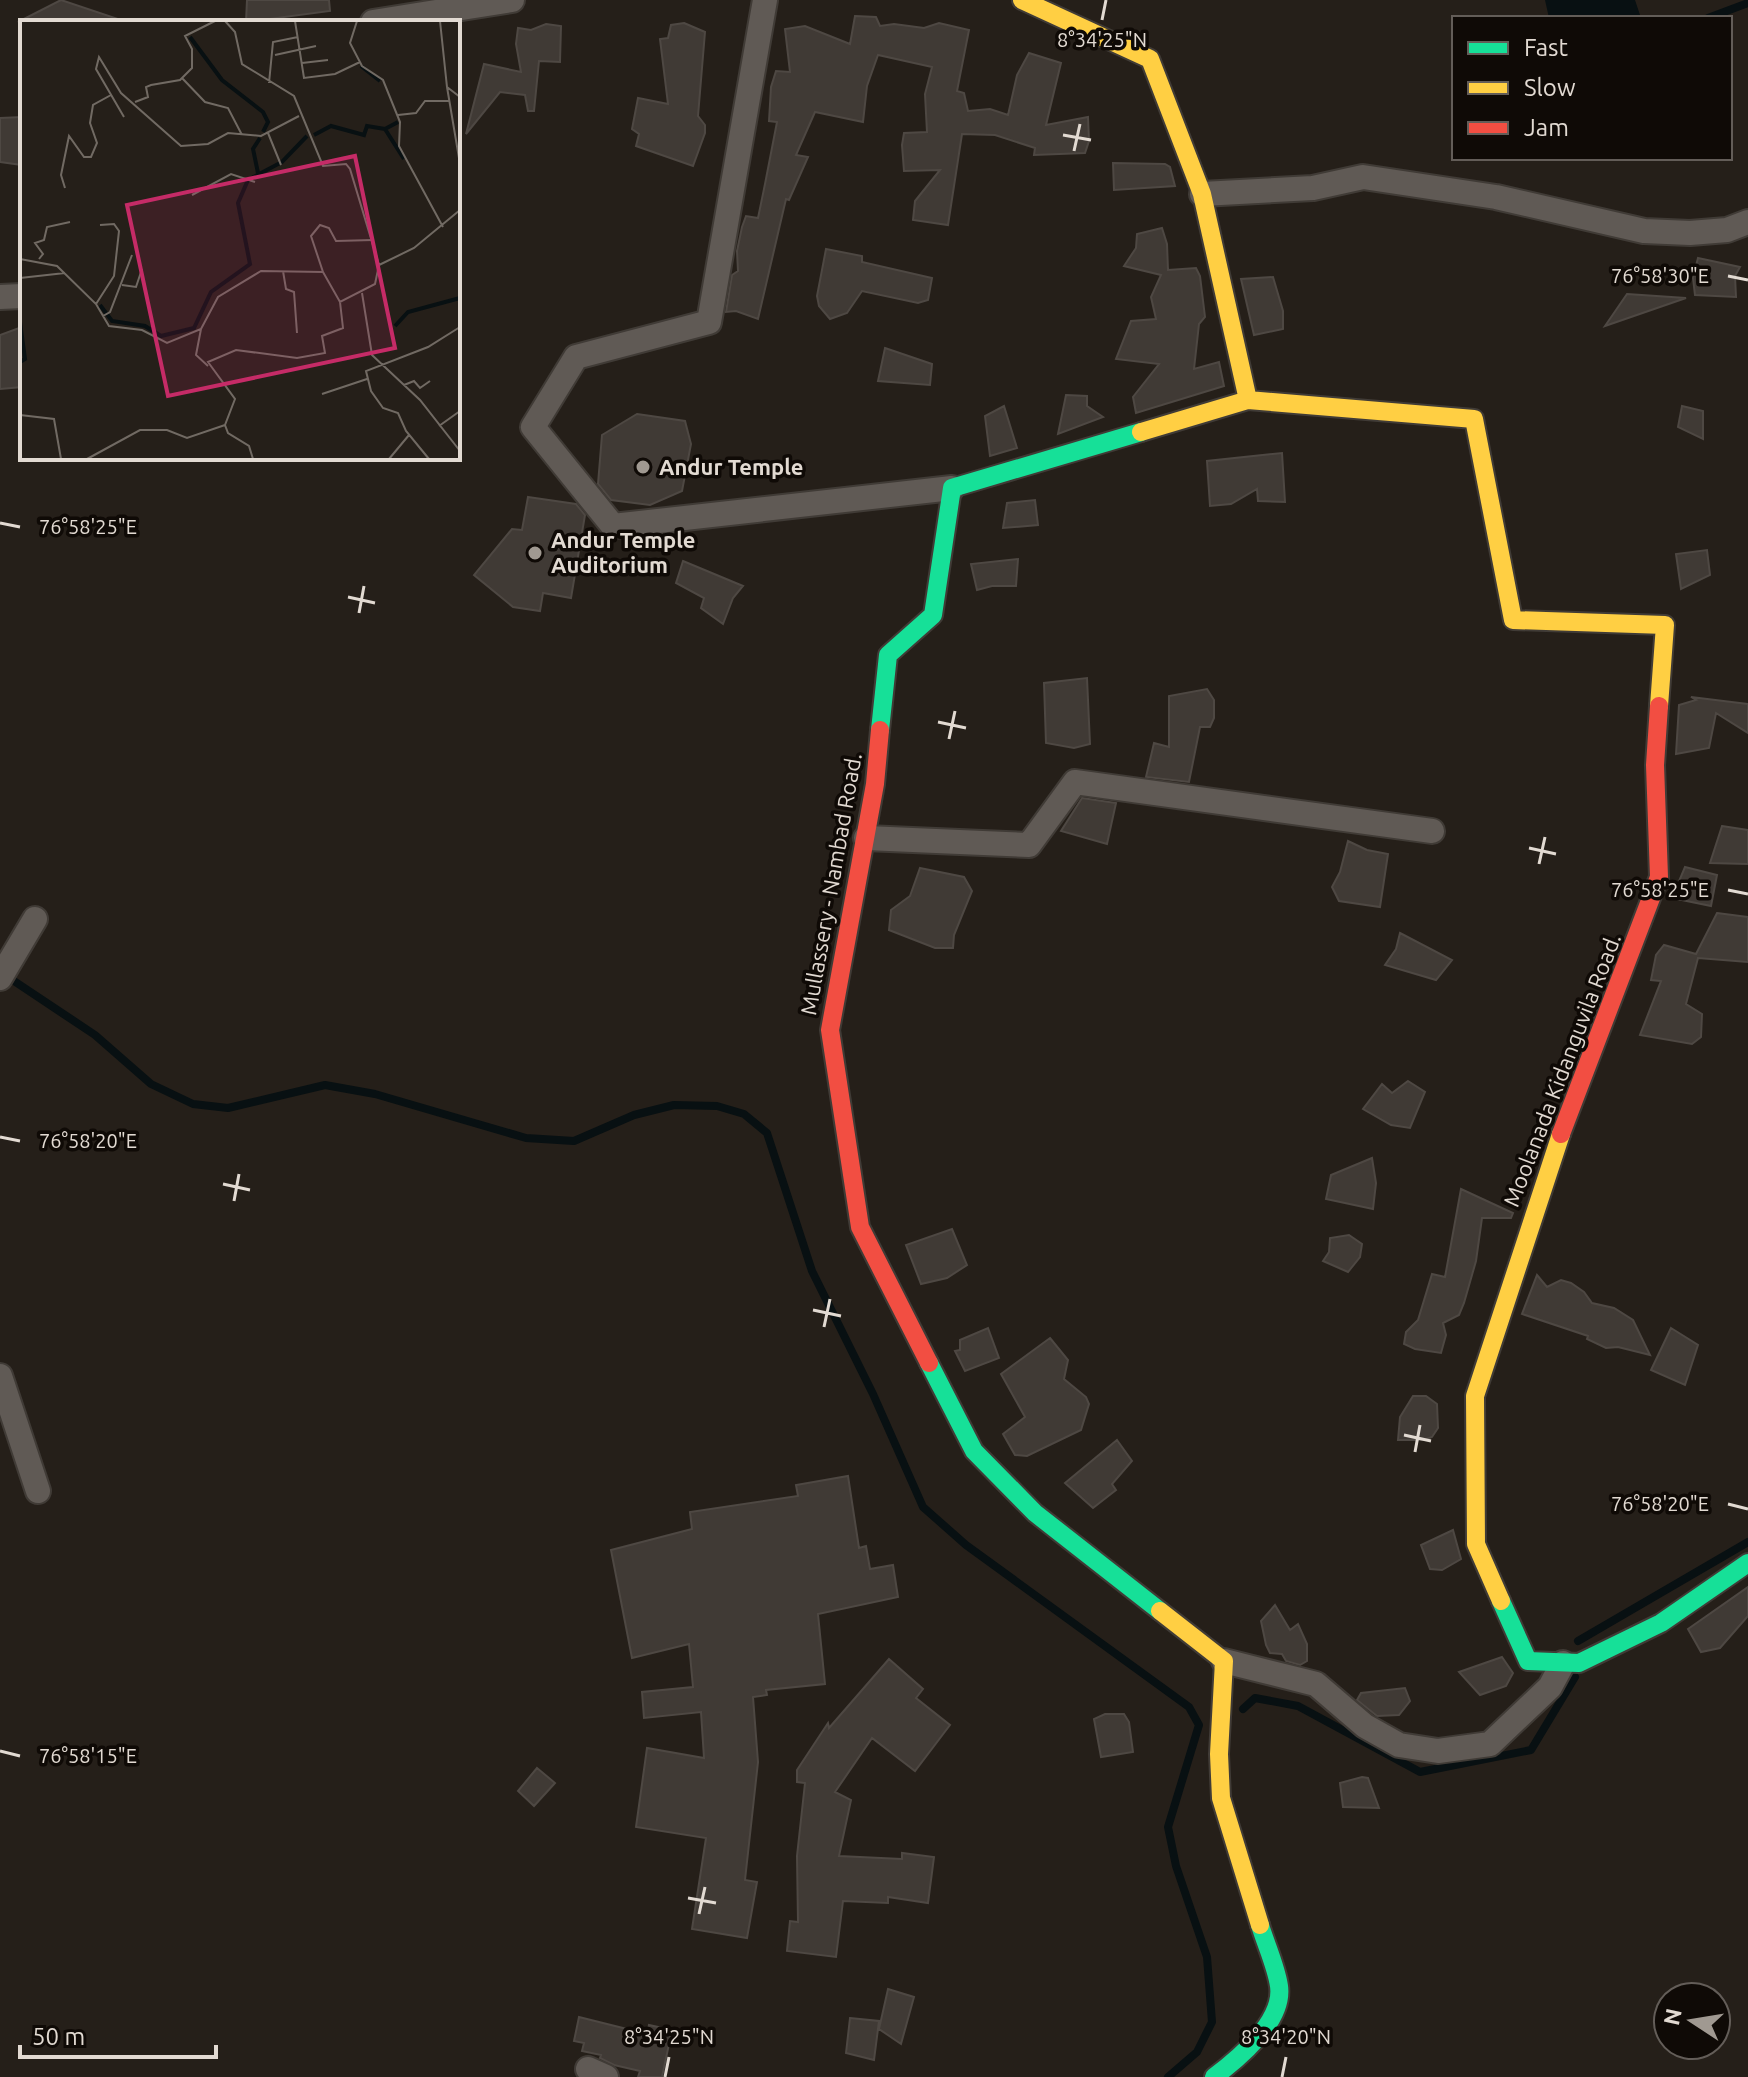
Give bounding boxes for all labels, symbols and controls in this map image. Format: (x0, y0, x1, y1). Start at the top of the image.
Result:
legend (1452, 16, 1732, 160)
inset map (20, 20, 460, 460)
text: 8°34'25"N (1057, 28, 1147, 51)
text: Fast (1524, 34, 1568, 61)
text: Slow (1524, 74, 1576, 101)
text: Jam (1524, 114, 1569, 141)
text: 76°58'30"E (1611, 264, 1709, 287)
place label: Andur Temple (659, 454, 804, 479)
marker: Andur Temple (634, 458, 652, 476)
text: 76°58'25"E (39, 515, 137, 538)
place label: Andur Temple Auditorium (551, 527, 696, 577)
marker: Andur Temple Auditorium (526, 544, 544, 562)
street label: Mullassery - Nambad Road. (795, 751, 866, 1017)
text: 76°58'25"E (1611, 878, 1709, 901)
street label: Moolanada Kidanguvila Road. (1498, 930, 1625, 1210)
text: 76°58'20"E (39, 1129, 137, 1152)
text: 76°58'20"E (1611, 1492, 1709, 1515)
text: 76°58'15"E (39, 1744, 137, 1767)
north arrow (1652, 1981, 1732, 2061)
text: N (1658, 2006, 1686, 2027)
scale bar (20, 2009, 216, 2059)
text: 50 m (32, 2023, 85, 2050)
text: 8°34'25"N (624, 2025, 714, 2048)
text: 8°34'20"N (1241, 2025, 1331, 2048)

